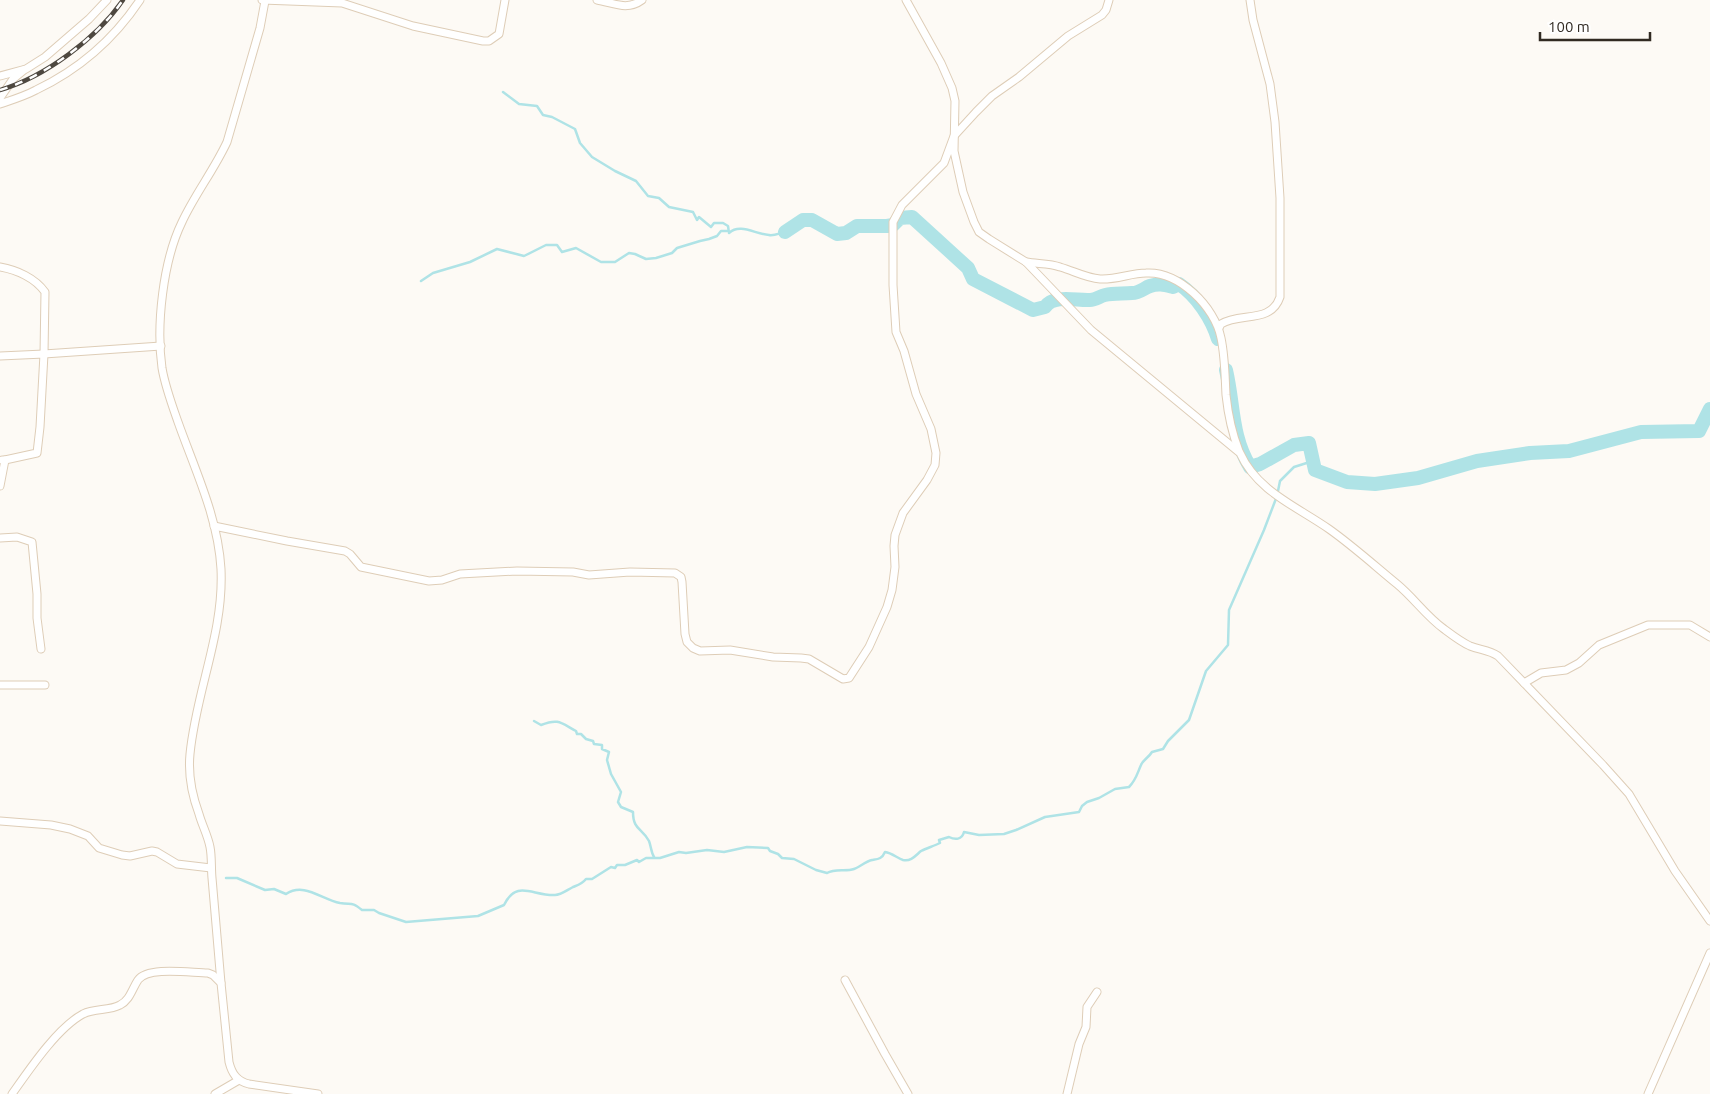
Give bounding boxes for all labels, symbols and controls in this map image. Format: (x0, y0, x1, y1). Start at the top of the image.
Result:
scale bar (1540, 10, 1650, 42)
text: 100 m (1548, 18, 1590, 35)

